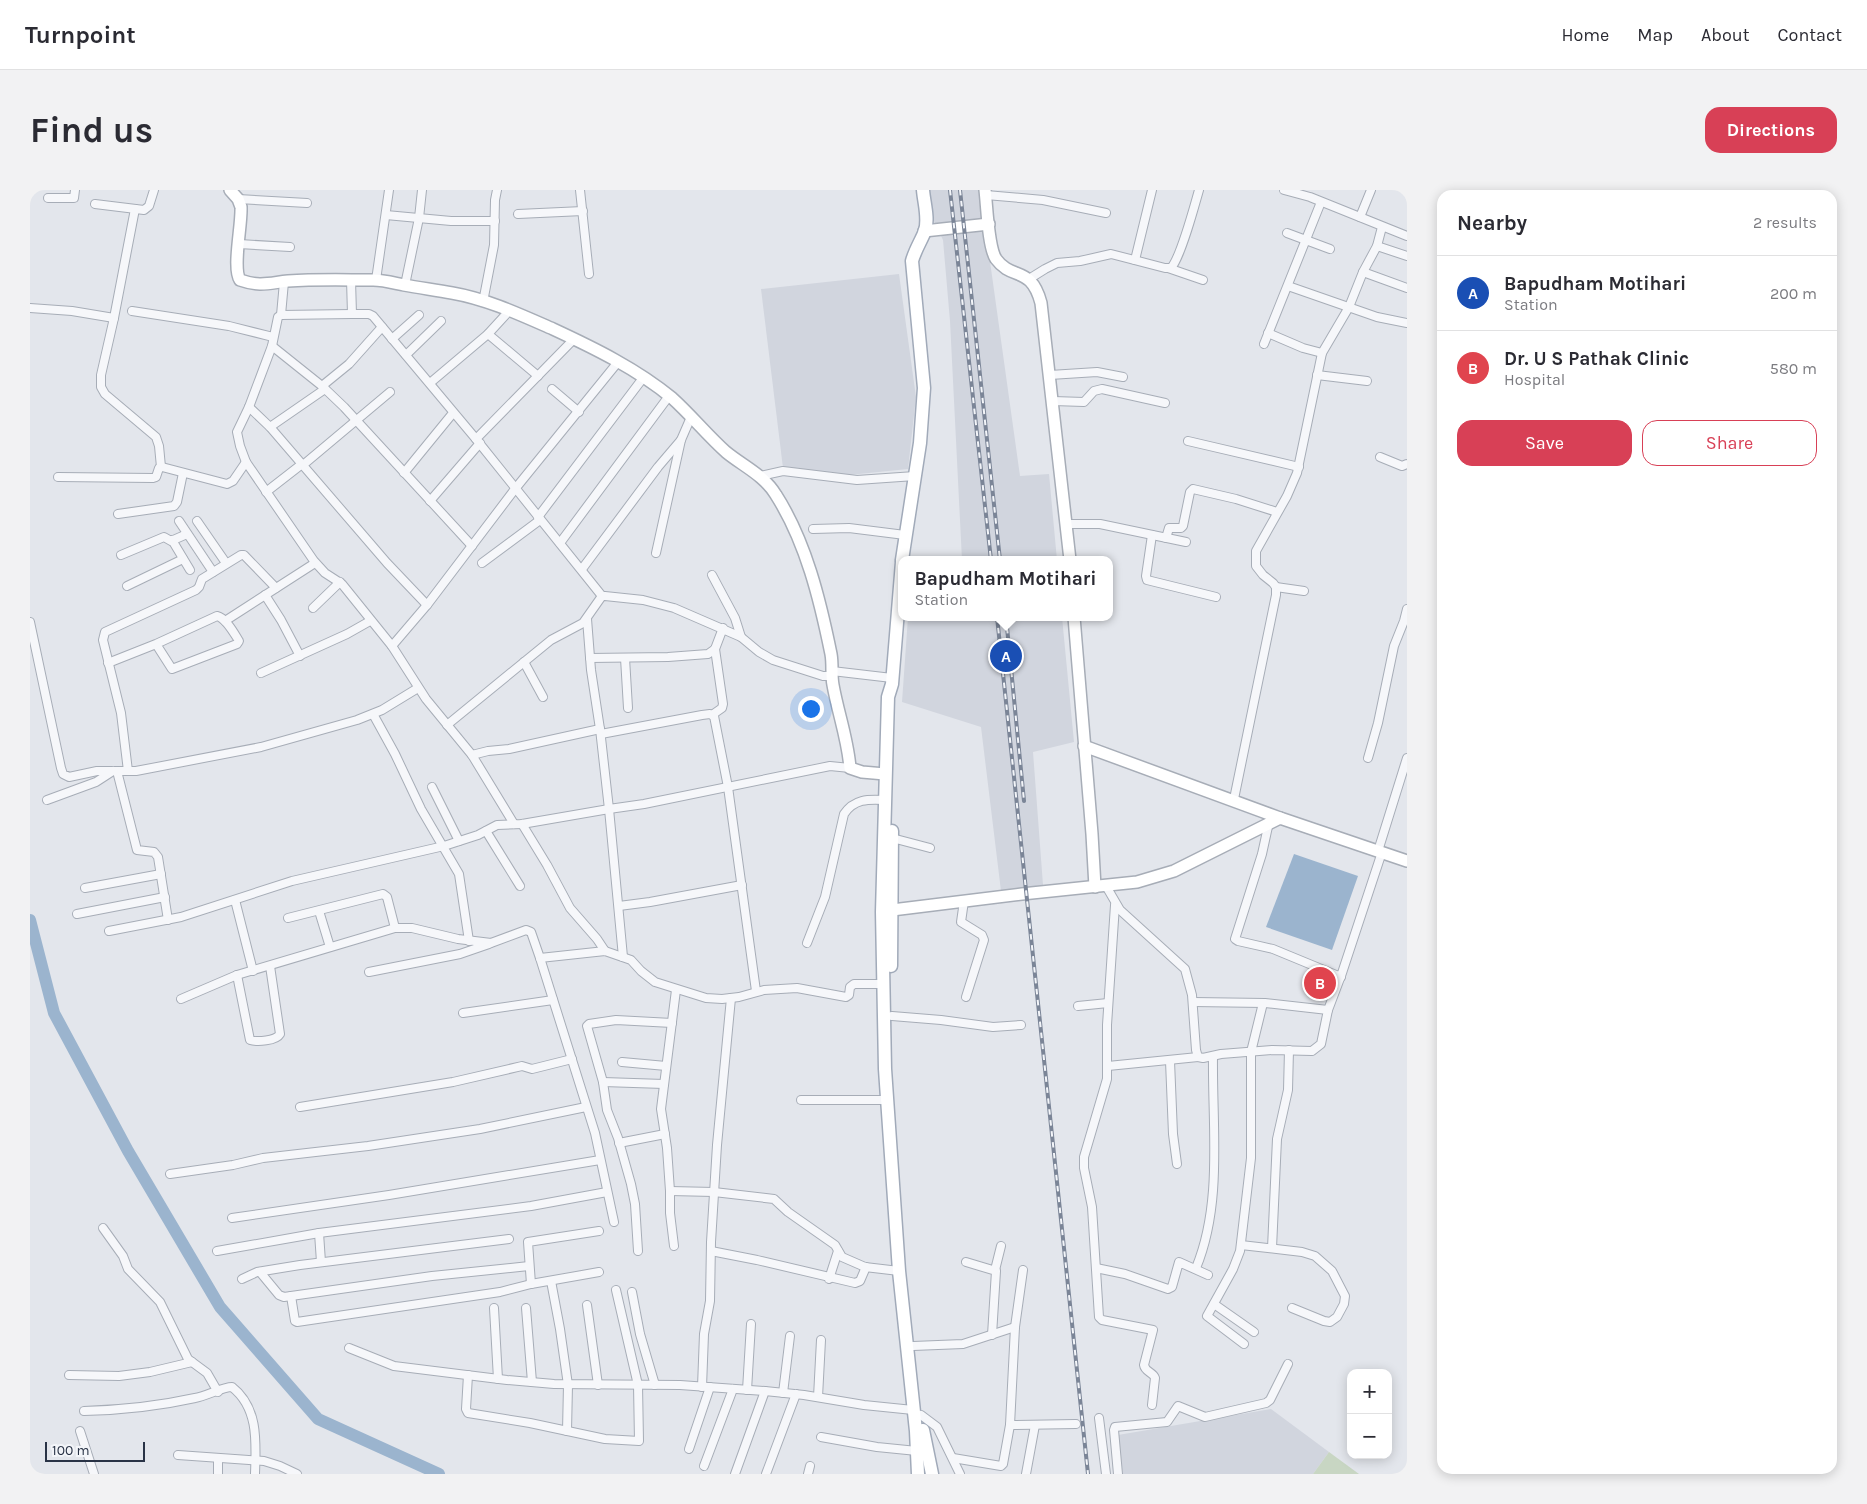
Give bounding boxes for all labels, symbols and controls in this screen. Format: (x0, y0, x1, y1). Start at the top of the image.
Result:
text: Turnpoint (25, 21, 136, 49)
text: Home (1561, 24, 1609, 46)
text: Map (1637, 24, 1673, 46)
text: About (1701, 24, 1750, 46)
text: Contact (1778, 24, 1842, 46)
button: Directions (1705, 107, 1837, 153)
text: Find us (30, 110, 153, 151)
text: Nearby (1457, 211, 1527, 235)
text: 2 results (1753, 213, 1817, 232)
text: Bapudham Motihari (1504, 273, 1686, 295)
text: A (1468, 284, 1478, 303)
text: 200 m (1770, 284, 1817, 303)
text: Station (1504, 295, 1558, 314)
text: Dr. U S Pathak Clinic (1504, 348, 1689, 370)
text: B (1468, 359, 1478, 378)
text: 580 m (1770, 359, 1817, 378)
text: Hospital (1504, 370, 1565, 389)
button: Save (1457, 420, 1632, 466)
button: Share (1642, 420, 1817, 466)
popup (898, 556, 1113, 621)
text: Bapudham Motihari (914, 568, 1097, 590)
text: Station (914, 590, 968, 609)
pin: A (990, 637, 1022, 675)
your location (798, 696, 824, 722)
pin: B (1304, 964, 1336, 1002)
map controls (1347, 1369, 1392, 1459)
button: + (1347, 1369, 1392, 1414)
button: − (1347, 1414, 1392, 1459)
scale bar (45, 1439, 145, 1462)
text: 100 m (52, 1442, 90, 1459)

